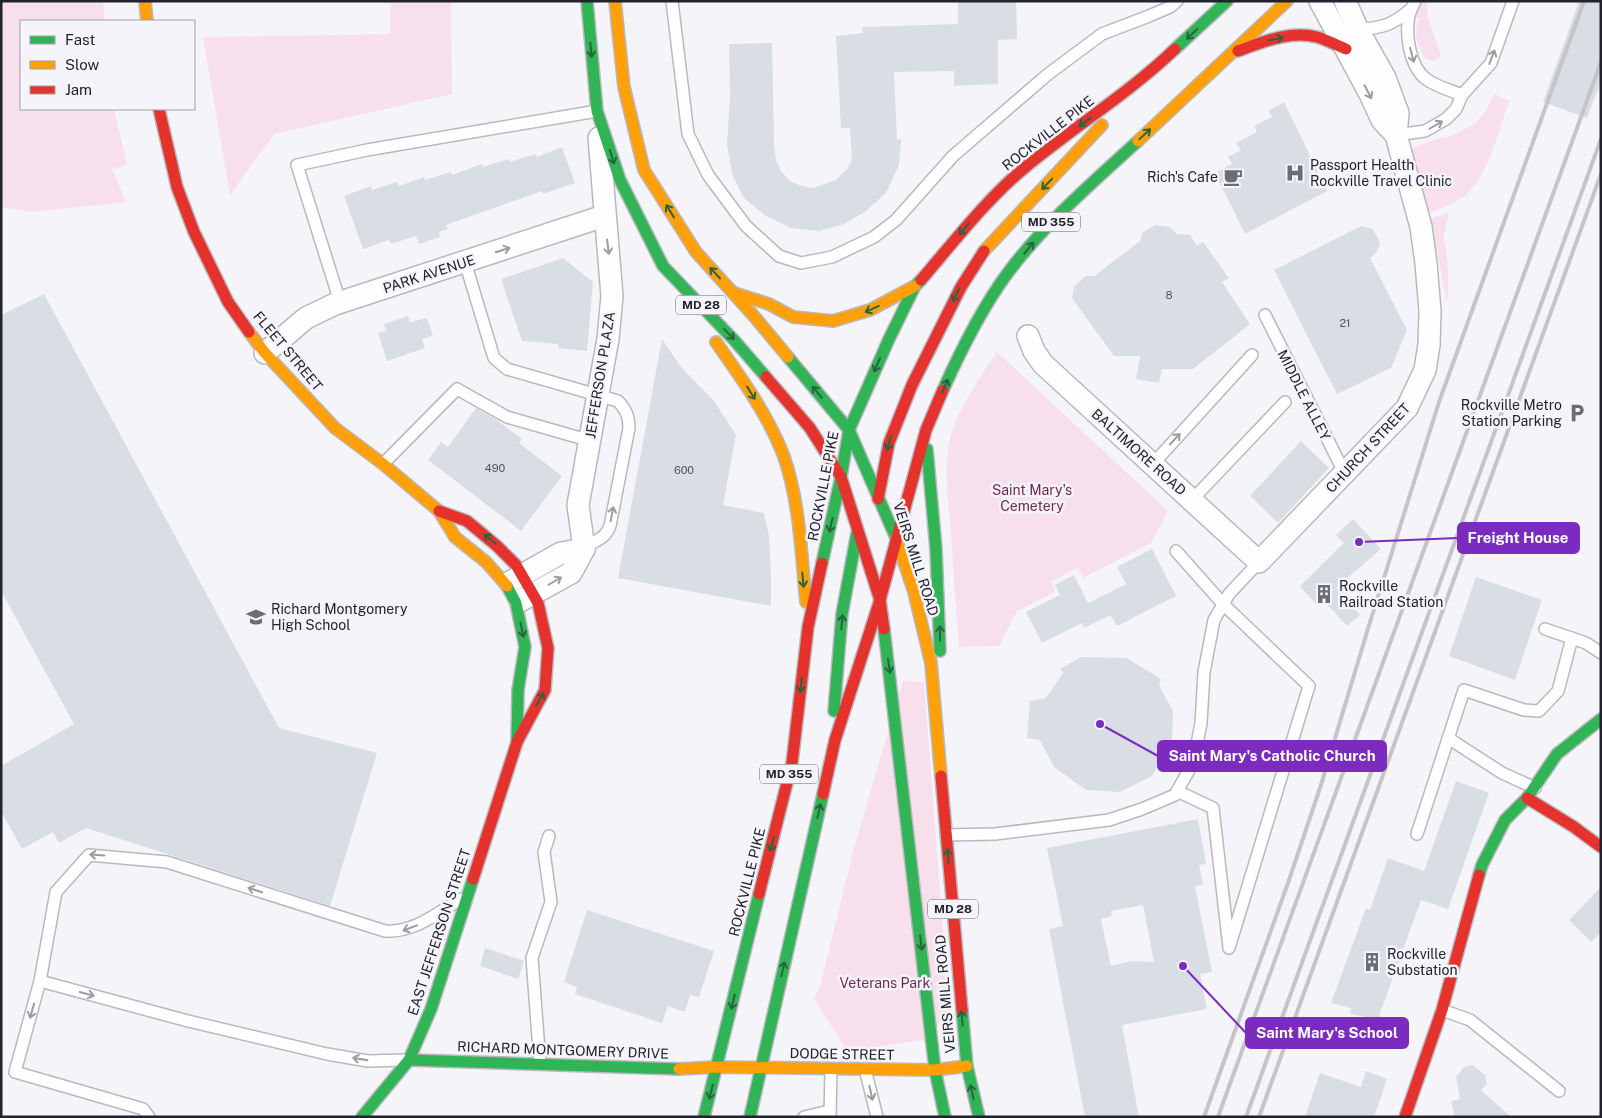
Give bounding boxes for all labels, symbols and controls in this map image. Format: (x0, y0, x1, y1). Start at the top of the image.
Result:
legend (20, 20, 195, 110)
one-way arrow (1185, 28, 1198, 40)
text: Fast (65, 31, 95, 48)
one-way arrow (1268, 34, 1284, 43)
one-way arrow (587, 41, 596, 57)
one-way arrow (1408, 47, 1418, 63)
one-way arrow (1488, 50, 1497, 65)
text: Slow (65, 56, 100, 73)
text: Jam (65, 81, 92, 98)
one-way arrow (1364, 85, 1374, 100)
street label: ROCKVILLE PIKE (999, 92, 1097, 174)
one-way arrow (1079, 116, 1092, 127)
one-way arrow (1428, 120, 1443, 130)
one-way arrow (1139, 128, 1151, 140)
one-way arrow (608, 149, 617, 165)
place label: Passport Health Rockville Travel Clinic (1310, 157, 1452, 189)
hospital icon: Passport Health Rockville Travel Clinic (1284, 162, 1306, 184)
cafe icon: Rich's Cafe (1222, 166, 1244, 188)
place label: Rich's Cafe (1147, 169, 1218, 185)
one-way arrow (1041, 177, 1053, 190)
one-way arrow (664, 204, 675, 218)
road number: MD 355 (1022, 212, 1080, 232)
one-way arrow (959, 223, 970, 236)
one-way arrow (603, 238, 613, 254)
one-way arrow (1024, 241, 1035, 254)
one-way arrow (495, 244, 511, 254)
street label: PARK AVENUE (381, 252, 477, 296)
one-way arrow (709, 266, 721, 279)
one-way arrow (951, 288, 961, 303)
house number: 8 (1165, 289, 1173, 301)
road number: MD 28 (676, 296, 726, 314)
one-way arrow (864, 304, 879, 314)
street label: FLEET STREET (250, 308, 326, 394)
street label: JEFFERSON PLAZA (582, 310, 618, 440)
house number: 21 (1339, 317, 1351, 329)
one-way arrow (723, 328, 735, 340)
street label: MIDDLE ALLEY (1274, 347, 1334, 443)
one-way arrow (872, 357, 882, 372)
one-way arrow (940, 379, 950, 394)
one-way arrow (746, 385, 756, 399)
one-way arrow (812, 386, 823, 399)
place label: Rockville Metro Station Parking (1461, 397, 1562, 429)
street label: CHURCH STREET (1323, 400, 1413, 496)
parking icon: Rockville Metro Station Parking (1566, 402, 1588, 424)
street label: BALTIMORE ROAD (1089, 405, 1189, 499)
street label: ROCKVILLE PIKE (804, 430, 842, 542)
one-way arrow (1169, 432, 1181, 445)
one-way arrow (884, 435, 894, 451)
house number: 490 (485, 462, 505, 474)
house number: 600 (674, 464, 694, 476)
park label: Saint Mary's Cemetery (992, 482, 1072, 514)
street label: VEIRS MILL ROAD (890, 500, 942, 618)
one-way arrow (608, 507, 618, 523)
one-way arrow (826, 517, 835, 533)
callout: Freight House (1458, 523, 1579, 553)
text: Freight House (1467, 529, 1569, 546)
one-way arrow (483, 534, 496, 545)
one-way arrow (798, 572, 808, 588)
one-way arrow (548, 576, 562, 586)
place label: Rockville Railroad Station (1339, 578, 1443, 610)
building icon: Rockville Railroad Station (1313, 583, 1335, 605)
place label: Richard Montgomery High School (271, 601, 408, 633)
school or university icon: Richard Montgomery High School (245, 606, 267, 628)
one-way arrow (837, 614, 846, 630)
one-way arrow (518, 621, 527, 637)
one-way arrow (935, 626, 944, 642)
one-way arrow (884, 658, 894, 674)
one-way arrow (796, 676, 806, 692)
one-way arrow (536, 692, 545, 707)
callout: Saint Mary's Catholic Church (1158, 741, 1386, 771)
text: Saint Mary's Catholic Church (1168, 747, 1376, 764)
road number: MD 355 (760, 764, 818, 784)
one-way arrow (815, 803, 824, 819)
street label: ROCKVILLE PIKE (726, 826, 768, 938)
one-way arrow (767, 836, 776, 852)
street label: EAST JEFFERSON STREET (404, 847, 474, 1017)
one-way arrow (943, 848, 953, 864)
one-way arrow (89, 851, 105, 860)
one-way arrow (247, 885, 263, 894)
road number: MD 28 (928, 900, 978, 919)
one-way arrow (403, 924, 418, 933)
one-way arrow (916, 934, 926, 950)
street label: VEIRS MILL ROAD (932, 934, 958, 1054)
place label: Rockville Substation (1387, 946, 1458, 978)
building icon: Rockville Substation (1361, 951, 1383, 973)
one-way arrow (779, 962, 788, 978)
park label: Veterans Park (840, 975, 931, 991)
one-way arrow (79, 990, 95, 999)
one-way arrow (728, 993, 737, 1009)
one-way arrow (26, 1003, 36, 1019)
one-way arrow (958, 1010, 967, 1026)
callout: Saint Mary's School (1246, 1018, 1408, 1048)
text: Saint Mary's School (1256, 1024, 1398, 1041)
street label: RICHARD MONTGOMERY DRIVE (457, 1038, 669, 1062)
street label: DODGE STREET (789, 1045, 895, 1063)
one-way arrow (352, 1054, 368, 1064)
one-way arrow (706, 1083, 715, 1099)
one-way arrow (867, 1084, 876, 1100)
one-way arrow (967, 1084, 976, 1100)

